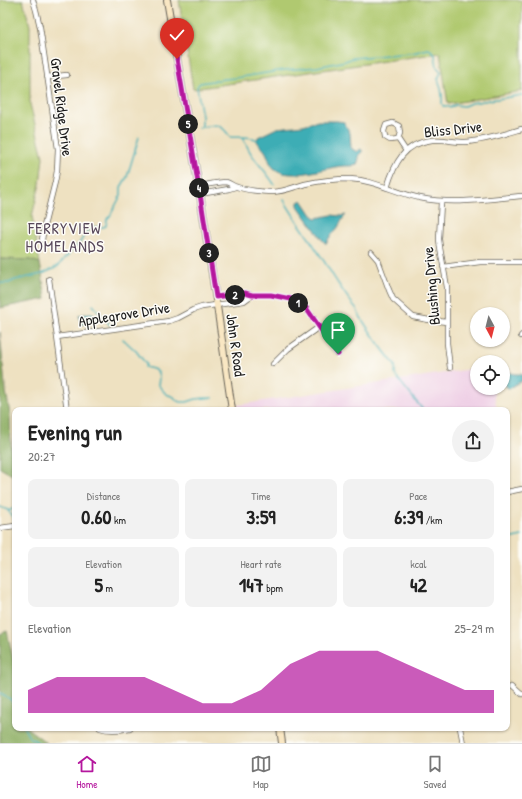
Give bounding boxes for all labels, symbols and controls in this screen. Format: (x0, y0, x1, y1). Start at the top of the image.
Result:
pin (160, 18, 194, 59)
icon: check (166, 24, 188, 46)
street label: Gravel Ridge Drive (46, 57, 78, 157)
pin: 5 (178, 114, 198, 134)
street label: Bliss Drive (423, 116, 483, 142)
text: 5 (186, 117, 190, 131)
pin: 4 (189, 178, 209, 198)
text: 4 (197, 181, 201, 195)
district label: FERRYVIEW HOMELANDS (25, 217, 105, 257)
pin: 3 (199, 243, 219, 263)
text: 3 (207, 246, 211, 260)
street label: Blushing Drive (417, 246, 445, 326)
pin: 2 (225, 285, 245, 305)
text: 2 (232, 288, 238, 302)
pin: 1 (288, 293, 308, 313)
street label: Applegrove Drive (77, 296, 171, 332)
text: 1 (296, 296, 300, 310)
north arrow (470, 307, 510, 347)
map controls (470, 307, 510, 395)
street label: John R Road (221, 312, 251, 378)
pin (321, 313, 355, 354)
icon: arrive (327, 319, 349, 341)
button: locate (470, 355, 510, 395)
text: Evening run (28, 417, 122, 447)
button: share (452, 420, 494, 462)
text: 20:27 (28, 447, 55, 465)
text: Distance (87, 489, 120, 503)
text: Time (251, 489, 271, 503)
text: Pace (409, 489, 427, 503)
text: 0.60 (81, 503, 111, 530)
text: 3:59 (246, 503, 276, 530)
text: 6:39 (394, 503, 423, 530)
text: km (111, 513, 126, 527)
text: /km (423, 513, 442, 527)
text: Elevation (85, 557, 122, 571)
text: Heart rate (240, 557, 282, 571)
text: kcal (410, 557, 426, 571)
text: 5 (94, 571, 103, 598)
text: 147 (239, 571, 264, 598)
text: 42 (410, 571, 427, 598)
text: m (103, 581, 113, 595)
text: bpm (264, 581, 283, 595)
text: Elevation (28, 619, 71, 637)
text: 25–29 m (454, 619, 494, 637)
tab: Home (76, 753, 98, 791)
tab: Map (250, 753, 272, 791)
tab: Saved (424, 753, 446, 791)

